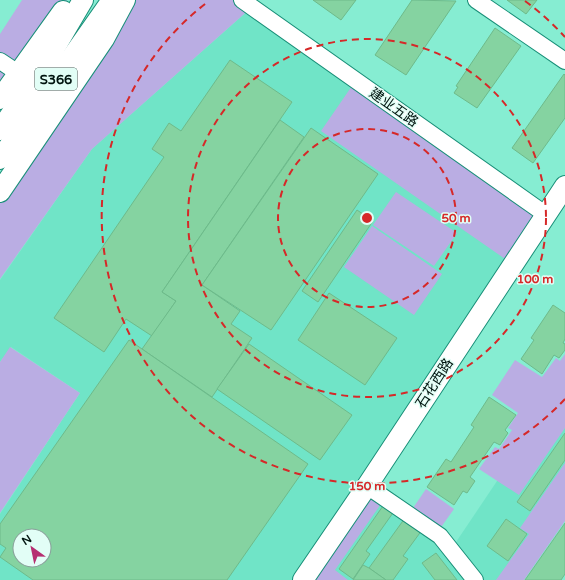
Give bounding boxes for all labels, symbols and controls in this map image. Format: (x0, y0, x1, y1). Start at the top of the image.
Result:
road number: S366 (35, 68, 77, 90)
street label: 建业五路 (366, 84, 422, 130)
centre of rings (360, 211, 374, 225)
text: 50 m (441, 211, 471, 225)
text: 100 m (517, 272, 553, 286)
street label: 石花西路 (412, 355, 457, 411)
text: 150 m (349, 479, 385, 493)
north arrow (12, 528, 52, 568)
text: N (20, 532, 34, 548)

